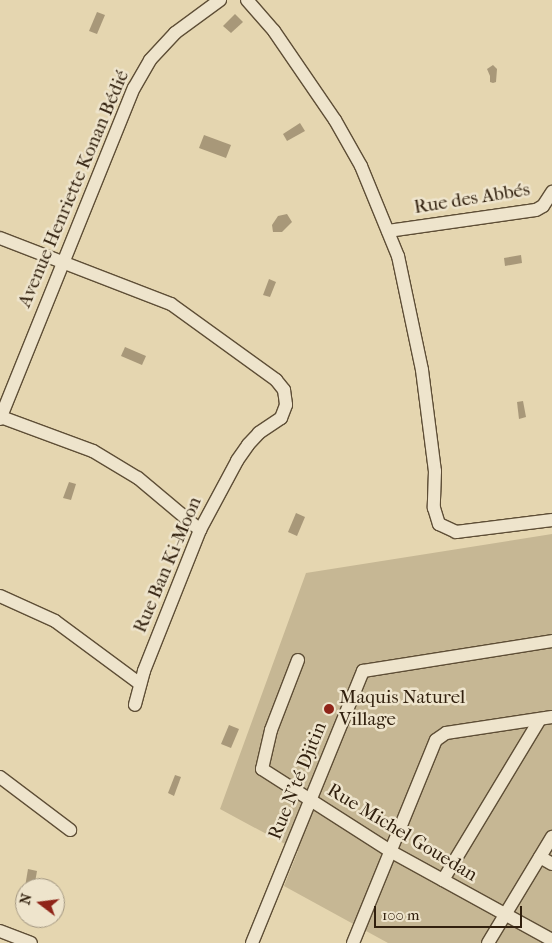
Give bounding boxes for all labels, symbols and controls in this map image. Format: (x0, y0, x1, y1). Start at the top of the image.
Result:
street label: Avenue Henriette Konan Bédié (14, 67, 134, 311)
street label: Rue des Abbés (412, 179, 532, 219)
street label: Rue Ban Ki-Moon (129, 494, 207, 636)
place label: Maquis Naturel Village (339, 687, 465, 731)
marker: Maquis Naturel Village (323, 703, 335, 715)
street label: Rue N'té Djitin (264, 719, 332, 843)
street label: Rue Michel Gouedan (323, 779, 481, 887)
north arrow (15, 878, 65, 928)
text: N (16, 892, 36, 907)
scale bar (377, 896, 524, 928)
text: 100 m (382, 906, 420, 924)

